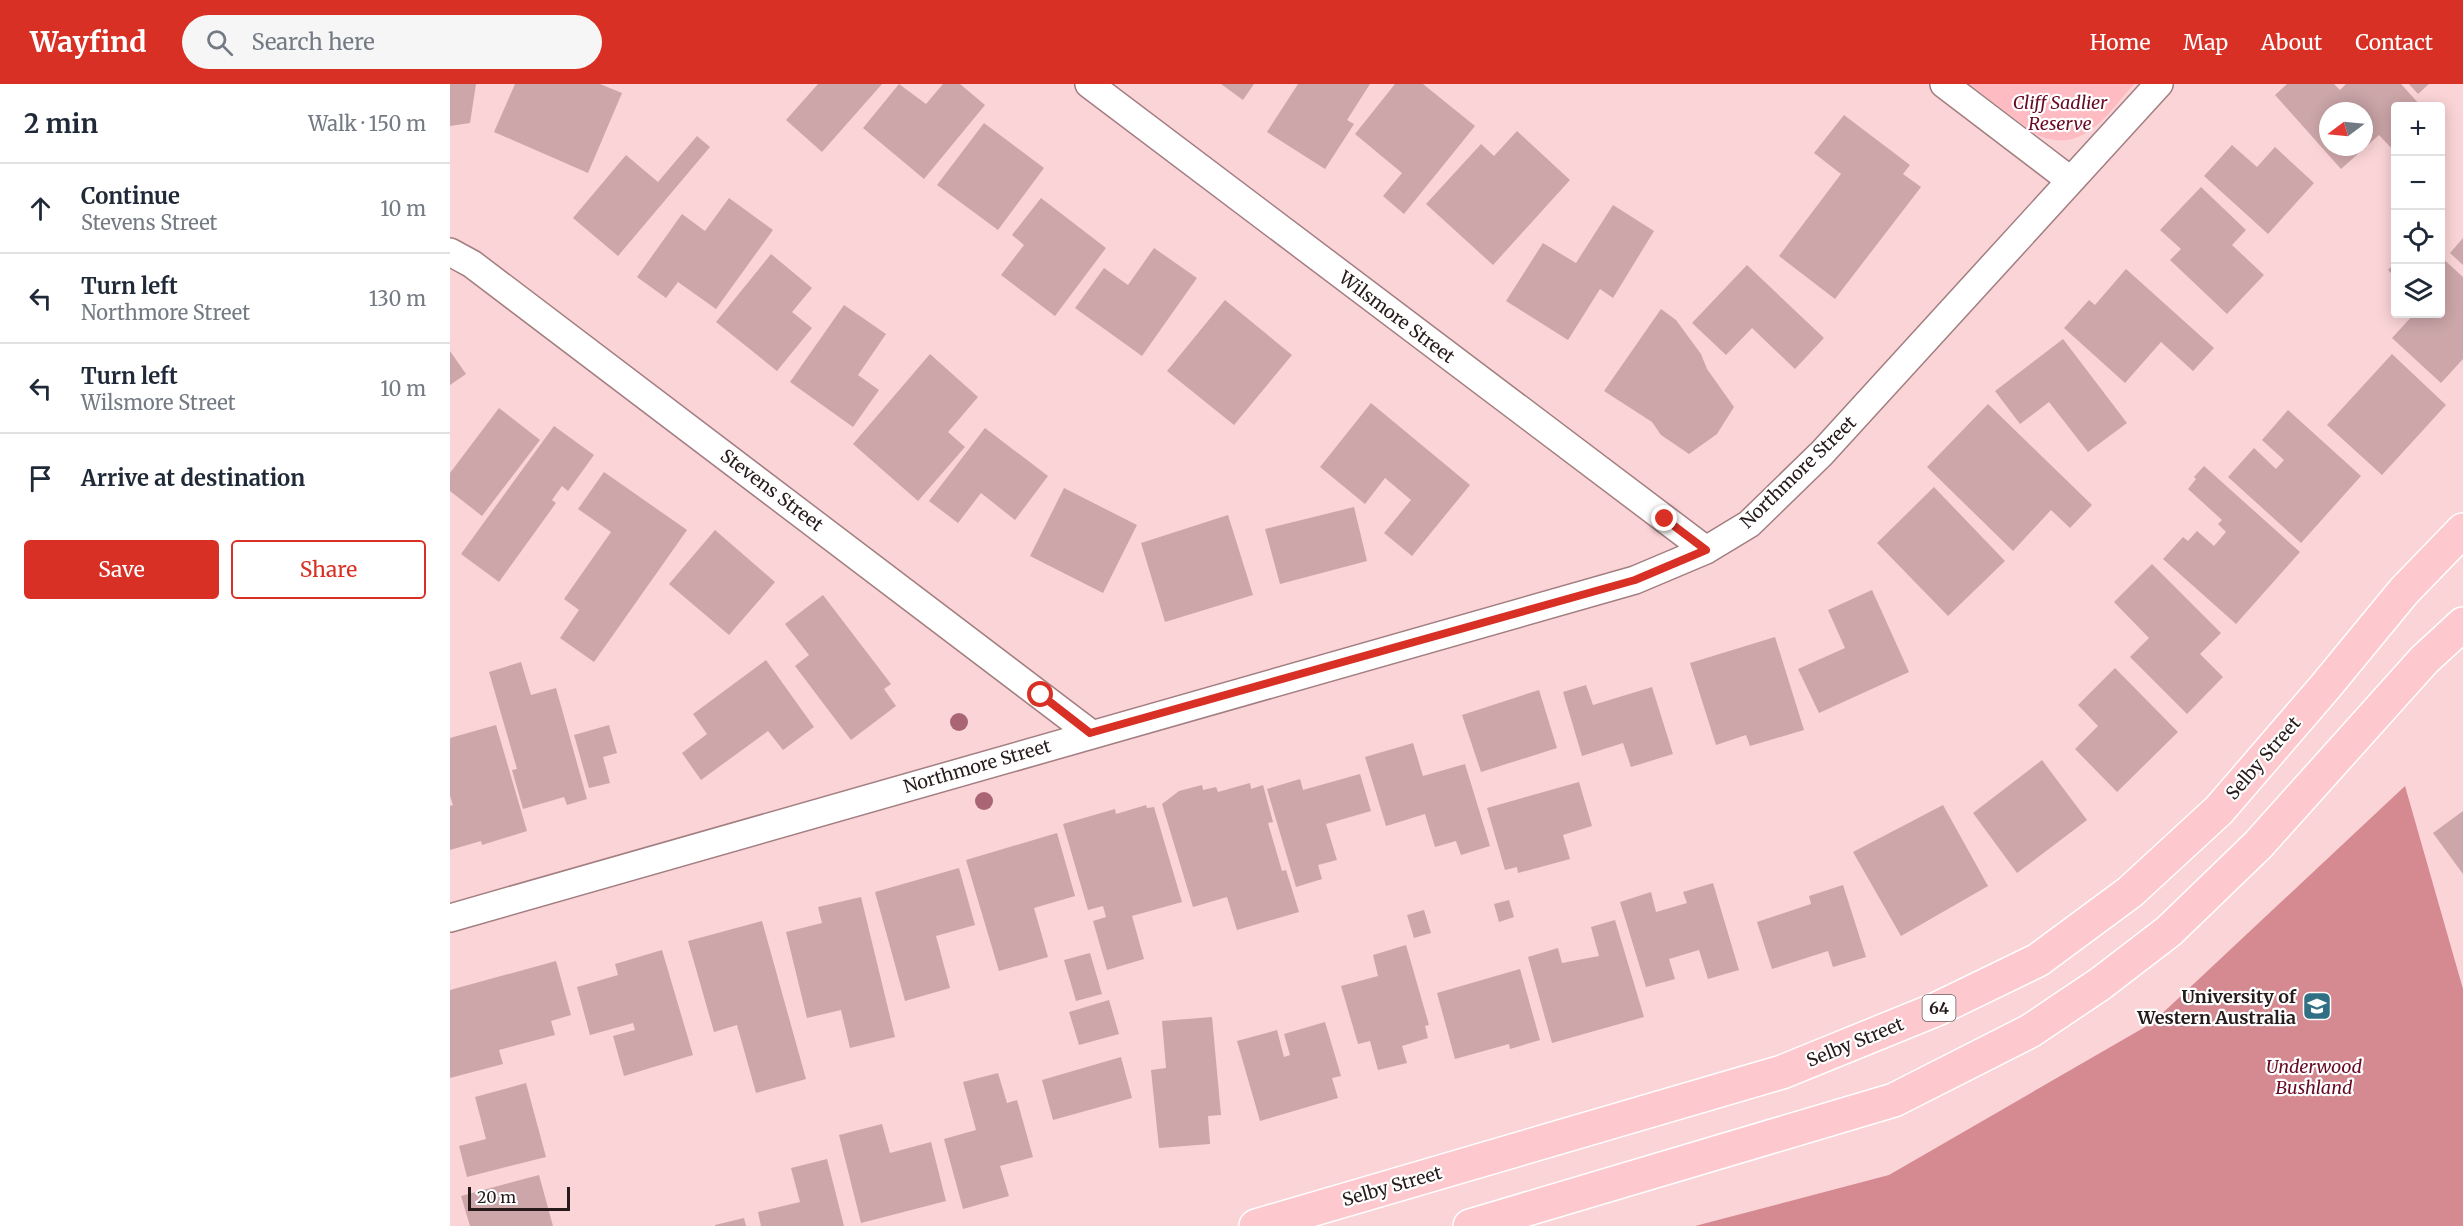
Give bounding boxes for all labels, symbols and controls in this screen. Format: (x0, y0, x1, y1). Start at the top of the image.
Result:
search box (182, 15, 602, 69)
text: Wayfind (30, 24, 146, 60)
icon: search (203, 26, 236, 59)
text: Search here (251, 28, 375, 56)
text: Home (2090, 29, 2150, 56)
text: Map (2183, 29, 2228, 56)
text: About (2261, 29, 2322, 56)
text: Contact (2355, 29, 2433, 56)
park label: Cliff Sadlier Reserve (2013, 91, 2108, 135)
north arrow (2319, 102, 2373, 156)
map controls (2391, 102, 2445, 318)
button: + (2391, 102, 2445, 156)
text: 2 min (24, 107, 98, 140)
text: Walk · 150 m (308, 111, 426, 136)
button: − (2391, 156, 2445, 210)
text: Continue (81, 182, 180, 210)
icon: ahead (24, 192, 57, 225)
text: 10 m (380, 196, 426, 221)
text: Stevens Street (81, 210, 217, 235)
button: locate (2391, 210, 2445, 264)
button: layers (2391, 264, 2445, 318)
street label: Wilsmore Street (1334, 265, 1459, 368)
text: Turn left (81, 272, 178, 300)
icon: left (24, 282, 57, 315)
text: 130 m (369, 286, 426, 311)
text: Northmore Street (81, 300, 250, 325)
text: Turn left (81, 362, 178, 390)
icon: left (24, 372, 57, 405)
text: 10 m (380, 376, 426, 401)
text: Wilsmore Street (81, 390, 235, 415)
street label: Northmore Street (1735, 411, 1861, 533)
street label: Stevens Street (716, 444, 828, 536)
icon: arrive (24, 462, 57, 495)
text: Arrive at destination (81, 464, 305, 492)
route end (1651, 505, 1677, 531)
button: Save (24, 540, 219, 599)
button: Share (231, 540, 426, 599)
route start (1027, 681, 1053, 707)
street label: Selby Street (2221, 712, 2305, 804)
street label: Northmore Street (901, 734, 1053, 798)
place label: University of Western Australia (2136, 985, 2297, 1029)
school or university icon: University of Western Australia (2301, 990, 2333, 1022)
road number: 64 (1922, 995, 1956, 1021)
street label: Selby Street (1803, 1012, 1907, 1072)
park label: Underwood Bushland (2266, 1055, 2363, 1099)
street label: Selby Street (1340, 1161, 1444, 1211)
scale bar (468, 1184, 570, 1212)
text: 20 m (477, 1187, 516, 1207)

